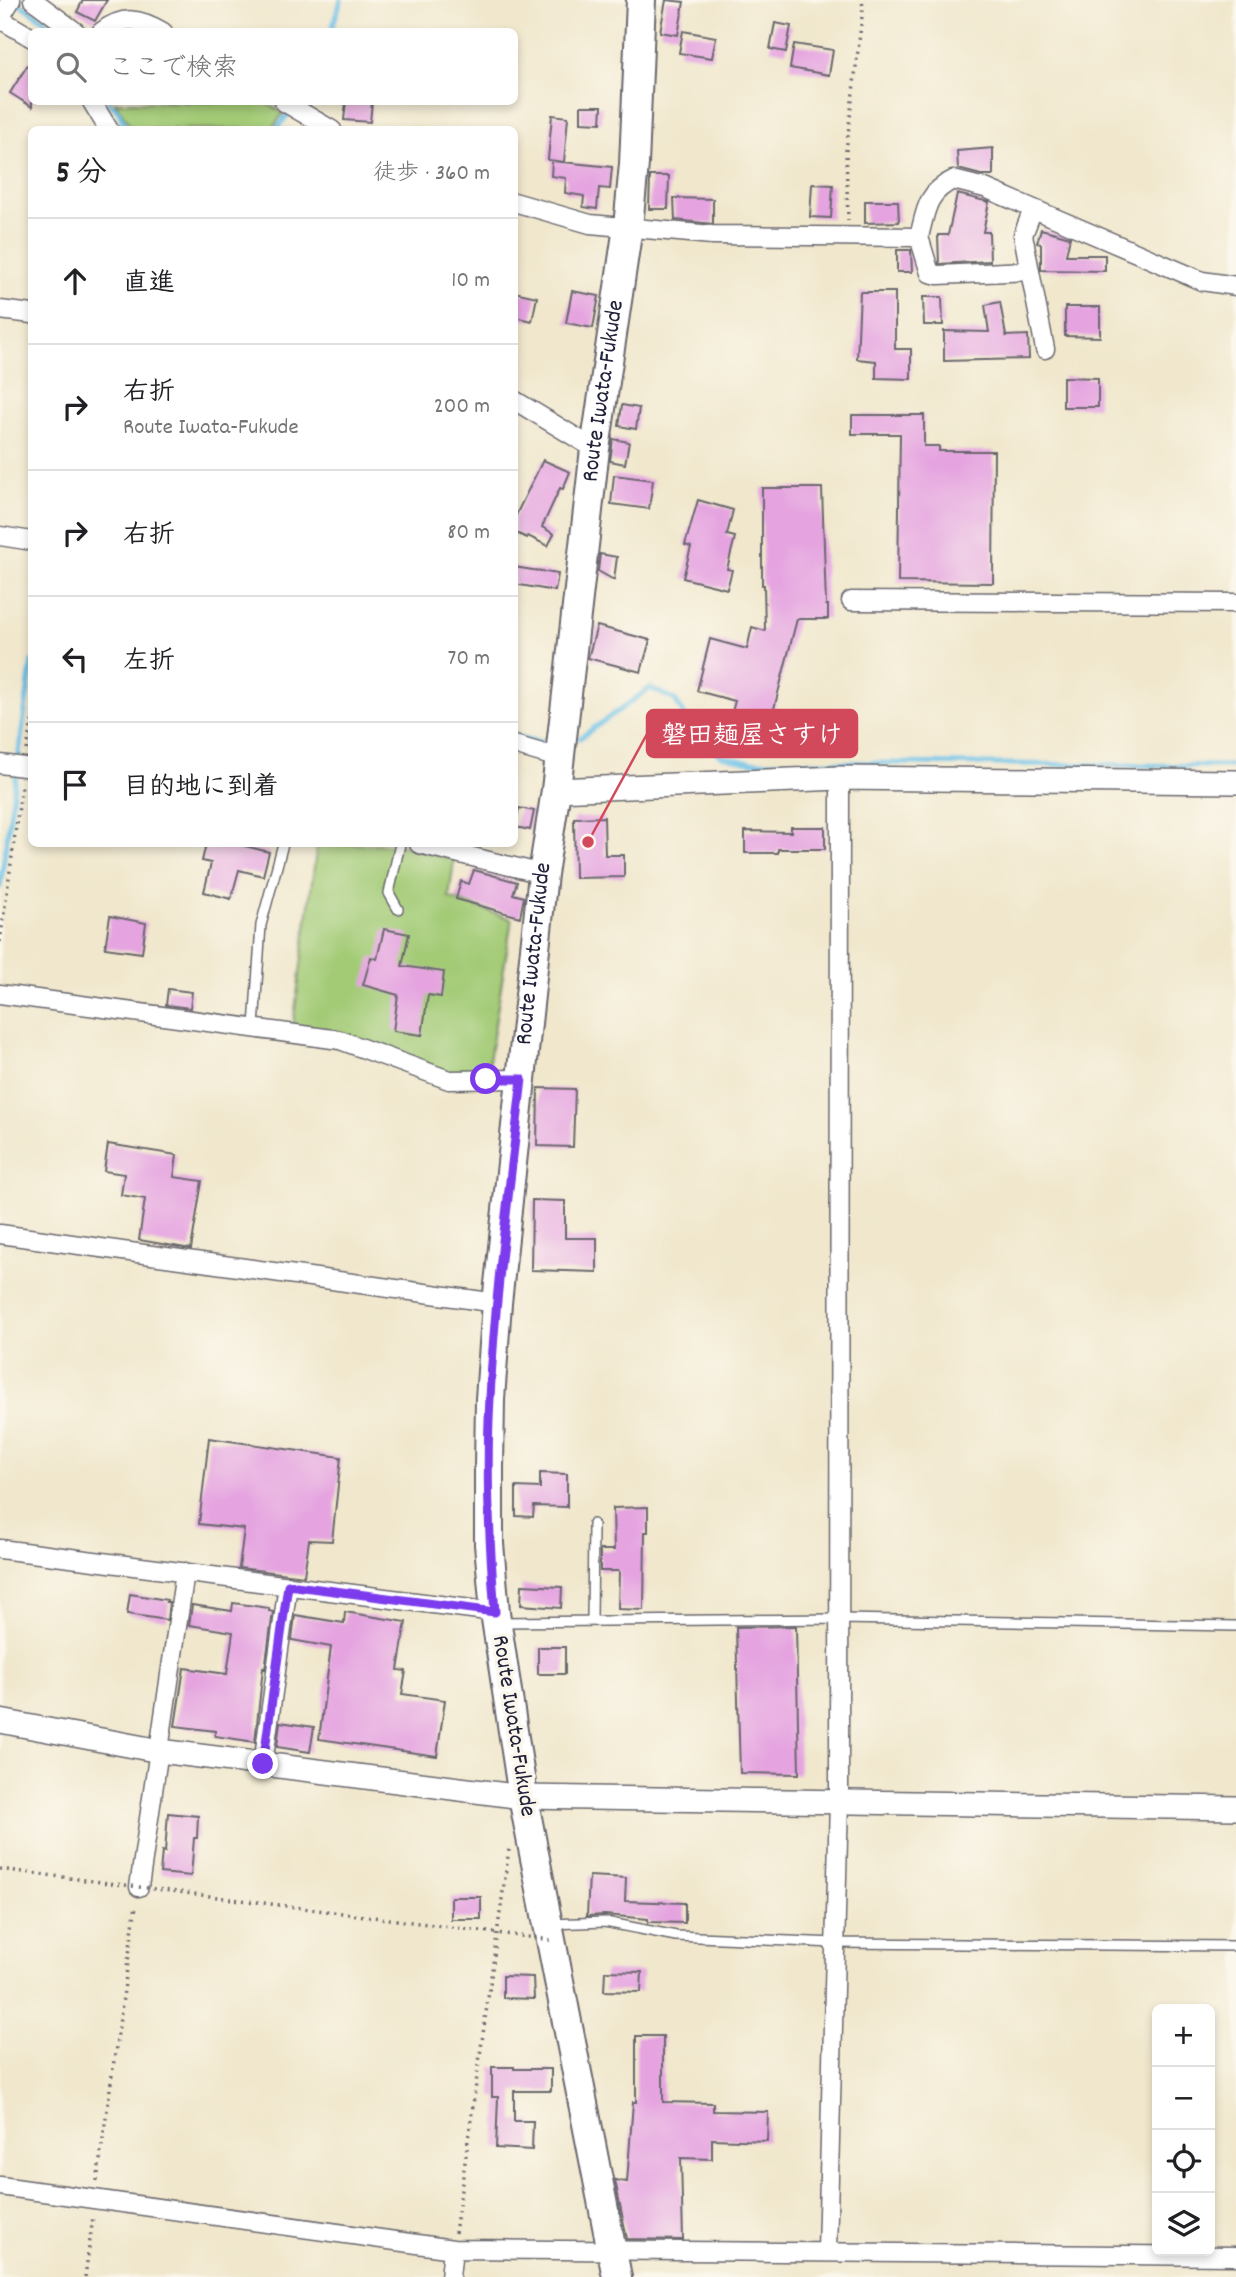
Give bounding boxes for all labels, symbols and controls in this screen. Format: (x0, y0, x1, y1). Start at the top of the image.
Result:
search box (28, 28, 518, 105)
icon: search (52, 48, 90, 86)
text: ここで検索 (108, 51, 238, 88)
text: 5 分 (56, 154, 107, 197)
text: 徒歩 · 360 m (373, 158, 490, 191)
icon: ahead (56, 262, 94, 300)
text: 10 m (451, 265, 490, 298)
text: 直進 (123, 266, 175, 303)
street label: Route Iwata-Fukude (574, 298, 634, 484)
text: 右折 (123, 375, 175, 412)
icon: right (56, 388, 94, 426)
text: 200 m (434, 391, 490, 424)
text: Route Iwata-Fukude (123, 412, 299, 445)
icon: right (56, 514, 94, 552)
text: 80 m (447, 517, 490, 550)
text: 右折 (123, 518, 175, 555)
icon: left (56, 640, 94, 678)
text: 70 m (448, 643, 490, 676)
text: 左折 (123, 644, 175, 681)
callout: 磐田麺屋さすけ (647, 710, 857, 757)
text: 磐田麺屋さすけ (661, 719, 843, 756)
icon: arrive (56, 766, 94, 804)
text: 目的地に到着 (123, 770, 279, 807)
street label: Route Iwata-Fukude (508, 860, 562, 1047)
route start (470, 1063, 501, 1094)
street label: Route Iwata-Fukude (482, 1633, 544, 1819)
route end (247, 1748, 278, 1779)
map controls (1152, 2004, 1215, 2256)
button: + (1152, 2004, 1215, 2067)
button: − (1152, 2067, 1215, 2130)
button: locate (1152, 2130, 1215, 2193)
button: layers (1152, 2193, 1215, 2256)

